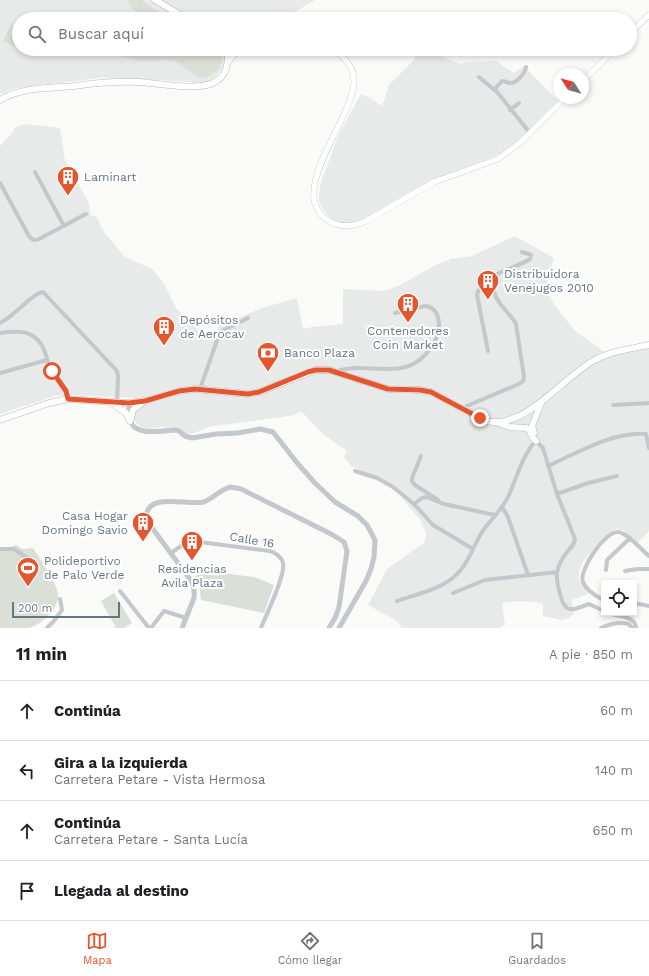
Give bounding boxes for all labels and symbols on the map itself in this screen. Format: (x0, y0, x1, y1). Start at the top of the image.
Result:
north arrow (553, 68, 589, 104)
building icon: Laminart (55, 164, 81, 197)
place label: Laminart (84, 170, 136, 184)
place label: Distribuidora Venejugos 2010 (504, 267, 594, 295)
building icon: Distribuidora Venejugos 2010 (475, 268, 501, 301)
building icon: Contenedores Coin Market (395, 291, 421, 324)
place label: Depósitos de Aerocav (180, 313, 245, 341)
building icon: Depósitos de Aerocav (151, 314, 177, 347)
place label: Contenedores Coin Market (367, 324, 449, 352)
bank icon: Banco Plaza (255, 340, 281, 373)
place label: Banco Plaza (284, 346, 355, 360)
route start (43, 362, 61, 380)
route end (471, 409, 489, 427)
place label: Casa Hogar Domingo Savio (42, 509, 128, 537)
building icon: Casa Hogar Domingo Savio (130, 510, 156, 543)
building icon: Residencias Avila Plaza (179, 529, 205, 562)
street label: Calle 16 (229, 529, 275, 551)
place label: Polideportivo de Palo Verde (44, 554, 125, 582)
sports icon: Polideportivo de Palo Verde (15, 555, 41, 588)
place label: Residencias Avila Plaza (157, 562, 227, 590)
scale bar (12, 600, 120, 619)

